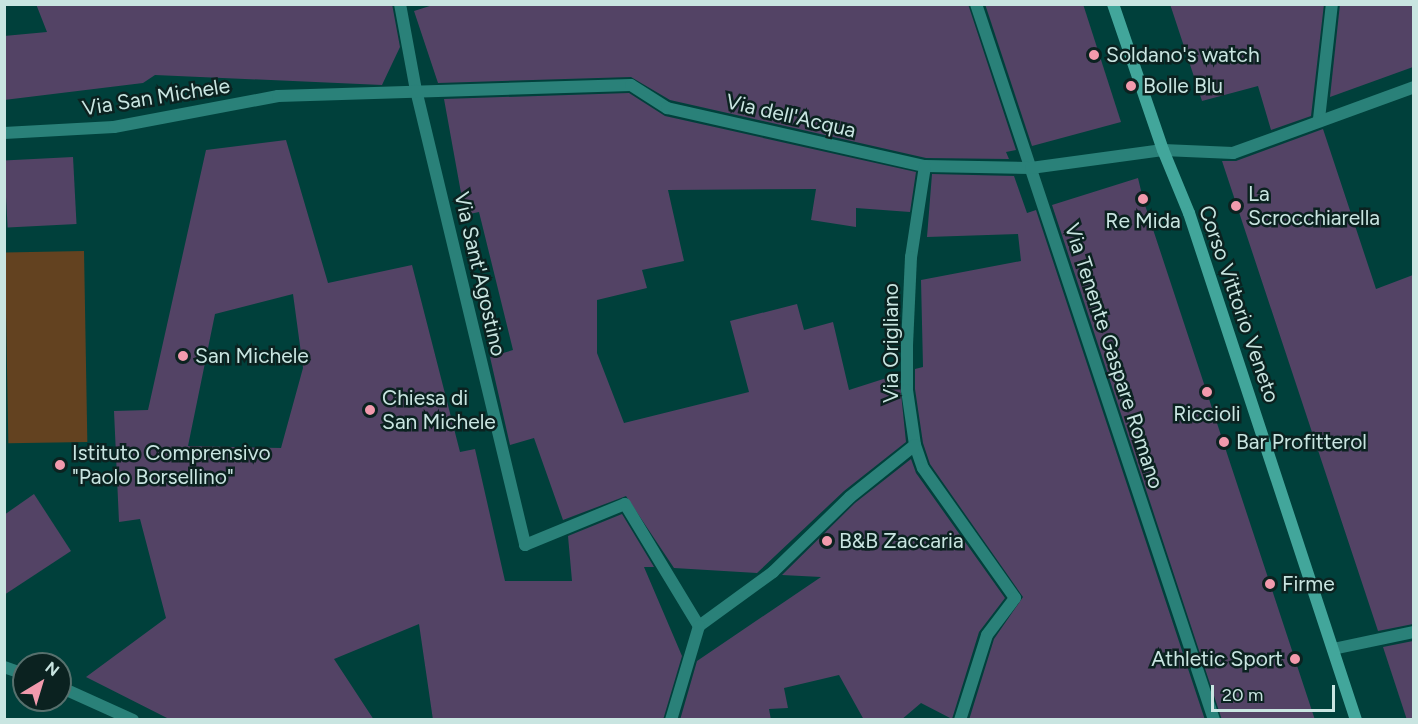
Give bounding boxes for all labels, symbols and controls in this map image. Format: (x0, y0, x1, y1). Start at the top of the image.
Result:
place label: Soldano's watch (1106, 42, 1260, 68)
marker: Soldano's watch (1087, 48, 1101, 62)
street label: Via San Michele (80, 73, 232, 121)
place label: Bolle Blu (1143, 73, 1223, 99)
marker: Bolle Blu (1124, 79, 1138, 93)
street label: Via dell'Acqua (724, 89, 858, 143)
place label: La Scrocchiarella (1248, 181, 1380, 231)
street label: Via Sant'Agostino (449, 189, 511, 359)
marker: Re Mida (1136, 192, 1150, 206)
marker: La Scrocchiarella (1229, 199, 1243, 213)
street label: Corso Vittorio Veneto (1193, 202, 1285, 406)
place label: Re Mida (1105, 208, 1181, 234)
street label: Via Tenente Gaspare Romano (1059, 220, 1169, 492)
street label: Via Origliano (878, 283, 904, 403)
place label: San Michele (195, 343, 309, 369)
marker: San Michele (176, 349, 190, 363)
place label: Chiesa di San Michele (382, 385, 496, 435)
marker: Riccioli (1200, 385, 1214, 399)
place label: Riccioli (1173, 401, 1241, 427)
marker: Chiesa di San Michele (363, 403, 377, 417)
place label: Bar Profitterol (1236, 429, 1367, 455)
marker: Bar Profitterol (1217, 435, 1231, 449)
place label: Istituto Comprensivo "Paolo Borsellino" (72, 440, 271, 490)
marker: Istituto Comprensivo "Paolo Borsellino" (53, 458, 67, 472)
place label: B&B Zaccaria (839, 528, 964, 554)
marker: B&B Zaccaria (820, 534, 834, 548)
place label: Firme (1282, 571, 1335, 597)
marker: Firme (1263, 577, 1277, 591)
place label: Athletic Sport (1151, 646, 1283, 672)
north arrow (12, 652, 72, 712)
marker: Athletic Sport (1288, 652, 1302, 666)
text: N (41, 658, 63, 680)
scale bar (1214, 673, 1338, 711)
text: 20 m (1222, 684, 1263, 706)

